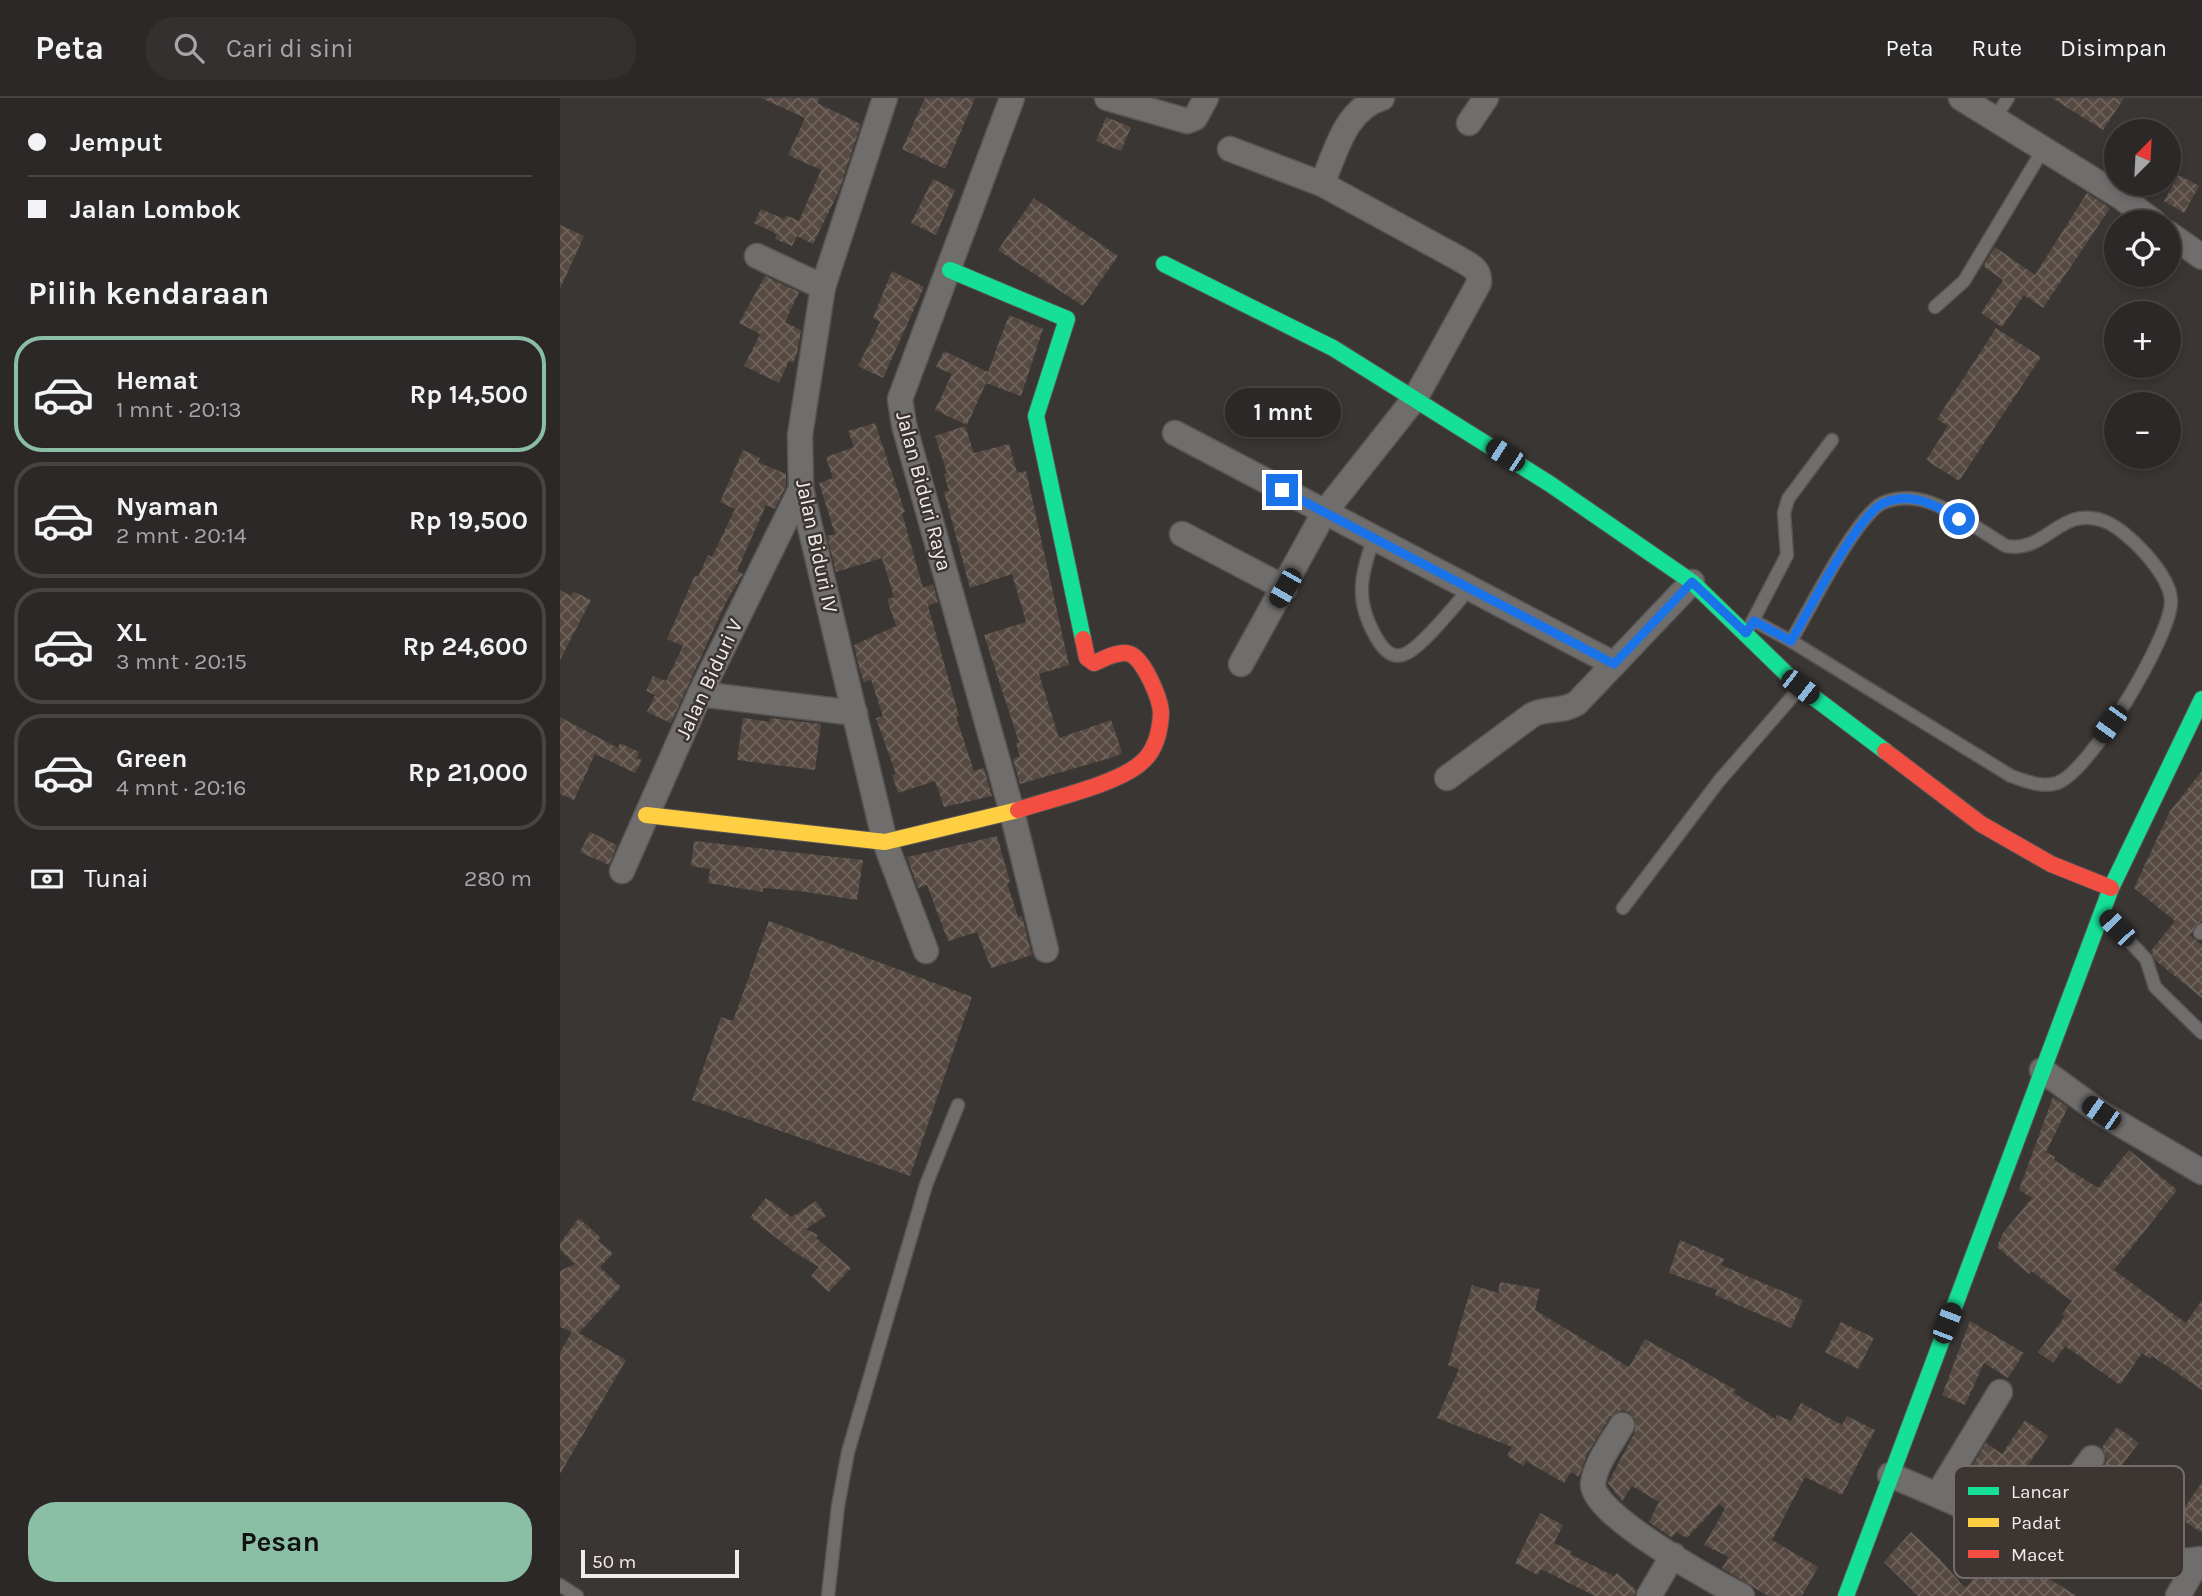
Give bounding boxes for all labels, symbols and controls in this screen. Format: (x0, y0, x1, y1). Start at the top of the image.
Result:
search box (146, 17, 636, 80)
text: Peta (35, 29, 104, 67)
icon: search (170, 29, 208, 67)
text: Cari di sini (226, 33, 354, 64)
text: Peta (1886, 34, 1933, 62)
text: Rute (1971, 34, 2022, 62)
text: Disimpan (2060, 34, 2167, 62)
north arrow (2104, 119, 2180, 196)
map controls (2104, 119, 2181, 469)
text: Jemput (70, 127, 162, 158)
text: Jalan Lombok (70, 194, 241, 225)
button: locate (2104, 210, 2181, 287)
text: Pilih kendaraan (28, 275, 269, 312)
button: + (2104, 301, 2181, 378)
icon: car (32, 363, 95, 426)
text: Hemat (116, 365, 198, 396)
text: Rp 14,500 (409, 379, 528, 410)
callout: 1 mnt (1224, 388, 1340, 438)
button: − (2104, 392, 2181, 469)
text: 1 mnt · 20:13 (116, 396, 242, 423)
text: 1 mnt (1253, 399, 1313, 426)
street label: Jalan Biduri Raya (891, 409, 957, 573)
car (1482, 435, 1529, 475)
route end (1266, 474, 1298, 506)
street label: Jalan Biduri IV (791, 477, 843, 615)
icon: car (32, 489, 95, 552)
text: Nyaman (116, 491, 219, 522)
route start (1943, 503, 1975, 535)
text: Rp 19,500 (409, 505, 528, 536)
text: 2 mnt · 20:14 (116, 522, 247, 549)
car (1266, 565, 1305, 611)
icon: car (32, 615, 95, 678)
street label: Jalan Biduri V (671, 615, 747, 743)
text: XL (116, 617, 147, 648)
text: Rp 24,600 (402, 631, 528, 662)
text: 3 mnt · 20:15 (116, 648, 247, 675)
car (1777, 666, 1824, 708)
car (2090, 701, 2131, 747)
icon: car (32, 741, 95, 804)
text: Green (116, 743, 188, 774)
text: Rp 21,000 (408, 757, 528, 788)
text: 4 mnt · 20:16 (116, 774, 246, 801)
icon: cash (28, 860, 66, 898)
text: Tunai (84, 863, 149, 894)
text: 280 m (464, 865, 532, 892)
car (2095, 906, 2140, 950)
car (2078, 1092, 2125, 1134)
car (1930, 1300, 1965, 1346)
legend (1954, 1466, 2184, 1578)
text: Lancar (2011, 1481, 2069, 1503)
button: Pesan (28, 1502, 532, 1582)
text: Padat (2011, 1512, 2061, 1534)
text: Macet (2011, 1544, 2064, 1566)
scale bar (581, 1547, 738, 1579)
text: 50 m (592, 1551, 636, 1573)

